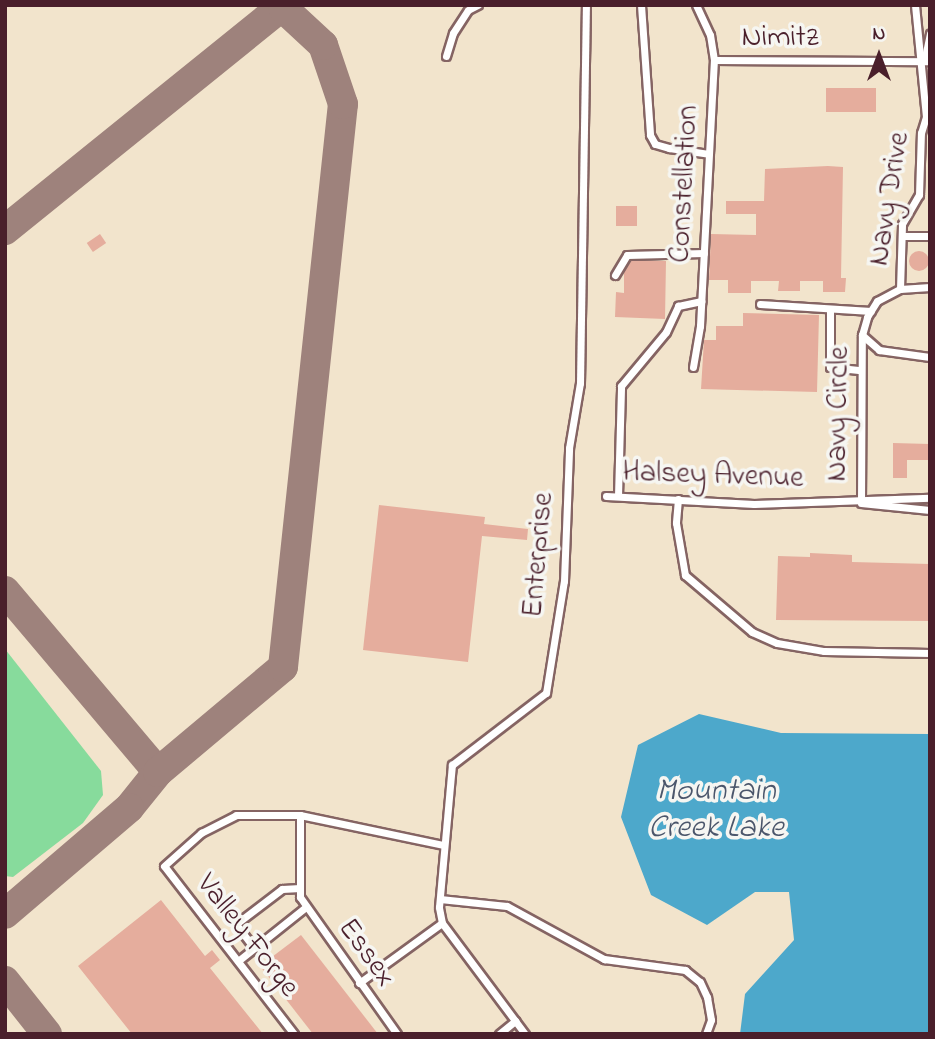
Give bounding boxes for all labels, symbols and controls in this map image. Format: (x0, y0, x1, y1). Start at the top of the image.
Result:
street label: Nimitz (742, 20, 818, 56)
north arrow (844, 21, 914, 91)
text: N (873, 21, 885, 48)
street label: Constellation (663, 104, 707, 264)
street label: Navy Drive (862, 130, 918, 268)
street label: Navy Circle (820, 346, 858, 482)
street label: Halsey Avenue (622, 455, 804, 497)
street label: Enterprise (516, 491, 562, 619)
water label: Mountain Creek Lake (648, 774, 784, 849)
street label: Valley Forge (188, 867, 306, 1005)
street label: Essex (329, 912, 403, 994)

